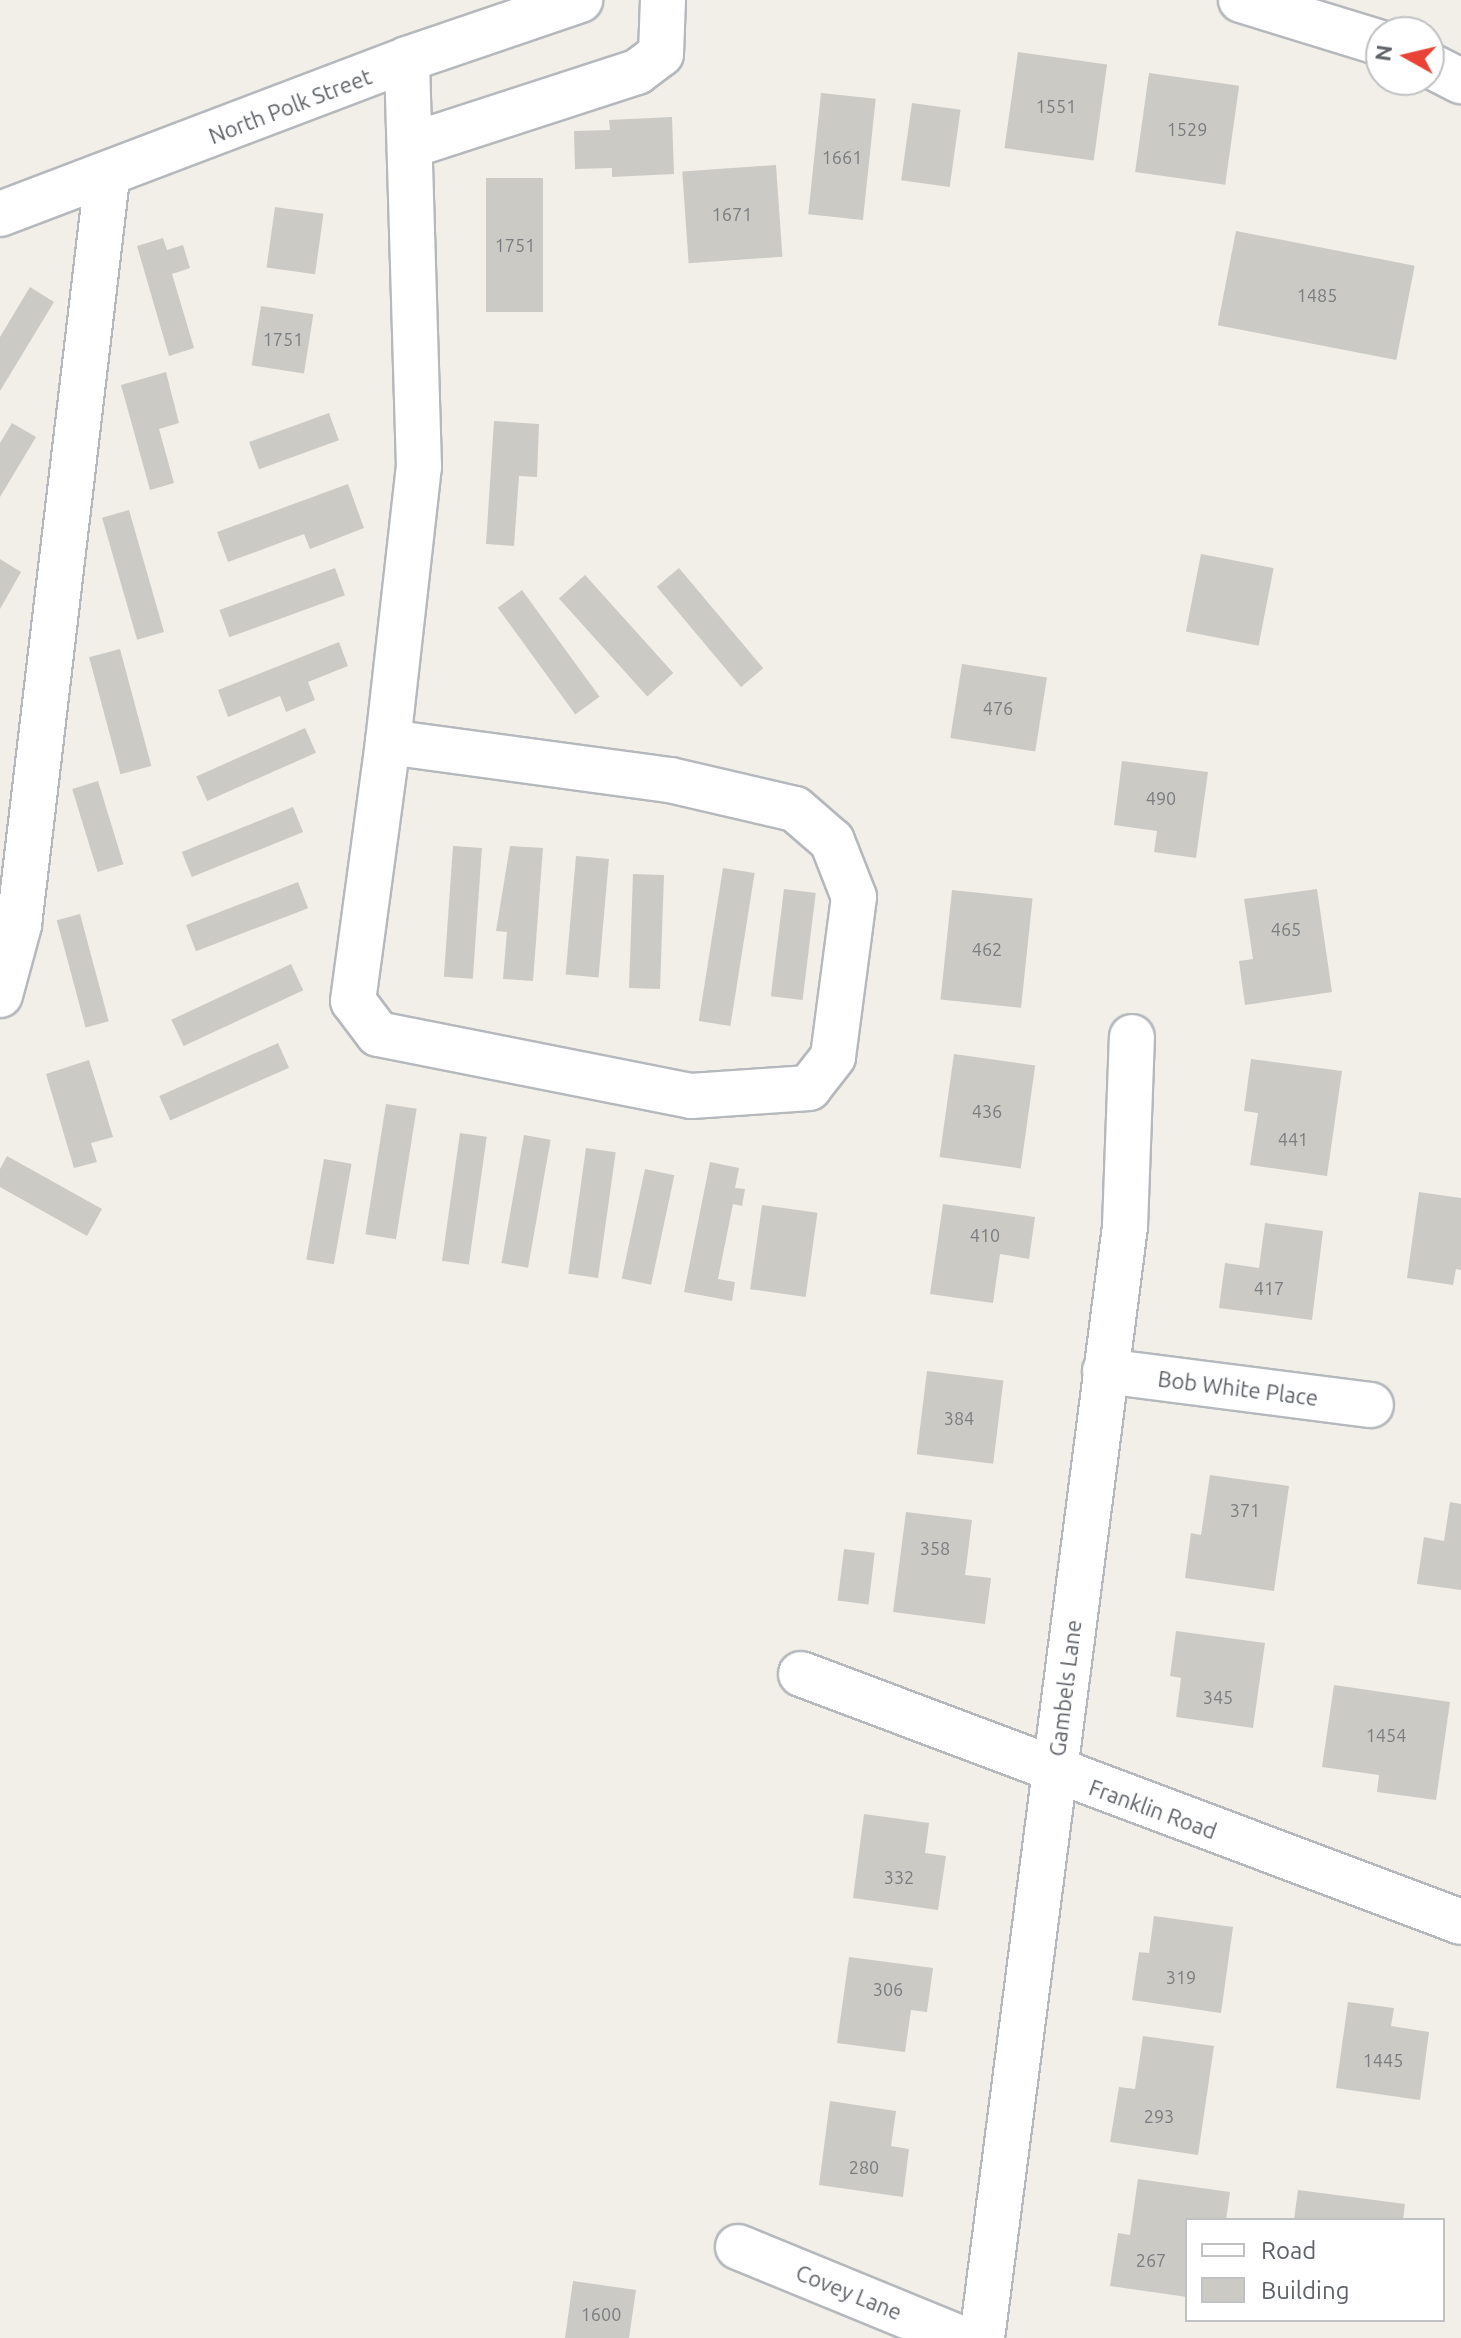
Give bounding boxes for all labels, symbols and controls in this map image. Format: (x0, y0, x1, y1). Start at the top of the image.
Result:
north arrow (1365, 16, 1445, 96)
text: N (1369, 43, 1396, 63)
street label: North Polk Street (205, 63, 375, 149)
house number: 1551 (1036, 95, 1076, 117)
house number: 1529 (1167, 118, 1207, 140)
house number: 1661 (822, 146, 862, 168)
house number: 1671 (712, 203, 752, 225)
house number: 1751 (495, 234, 535, 256)
house number: 1485 (1297, 284, 1337, 306)
house number: 1751 (263, 328, 303, 350)
house number: 476 (983, 697, 1013, 719)
house number: 490 (1146, 787, 1176, 809)
house number: 465 (1271, 918, 1301, 940)
house number: 462 (972, 938, 1002, 960)
house number: 436 (972, 1100, 1002, 1122)
house number: 441 (1278, 1128, 1308, 1150)
house number: 410 (970, 1224, 1000, 1246)
house number: 417 (1254, 1277, 1284, 1299)
street label: Bob White Place (1156, 1365, 1320, 1411)
house number: 384 (944, 1407, 974, 1429)
house number: 371 (1230, 1499, 1260, 1521)
house number: 358 (920, 1537, 950, 1559)
street label: Gambels Lane (1044, 1618, 1086, 1758)
house number: 345 (1203, 1686, 1233, 1708)
house number: 1454 (1366, 1724, 1406, 1746)
street label: Franklin Road (1086, 1774, 1220, 1844)
house number: 332 (884, 1866, 914, 1888)
house number: 319 (1166, 1966, 1196, 1988)
house number: 306 (873, 1978, 903, 2000)
house number: 1445 (1363, 2049, 1403, 2071)
house number: 293 (1144, 2105, 1174, 2127)
house number: 280 (849, 2156, 879, 2178)
legend (1185, 2218, 1445, 2322)
text: Road (1261, 2237, 1316, 2264)
house number: 267 (1136, 2249, 1166, 2271)
street label: Covey Lane (792, 2259, 906, 2325)
text: Building (1261, 2277, 1349, 2304)
house number: 1600 (581, 2303, 621, 2325)

